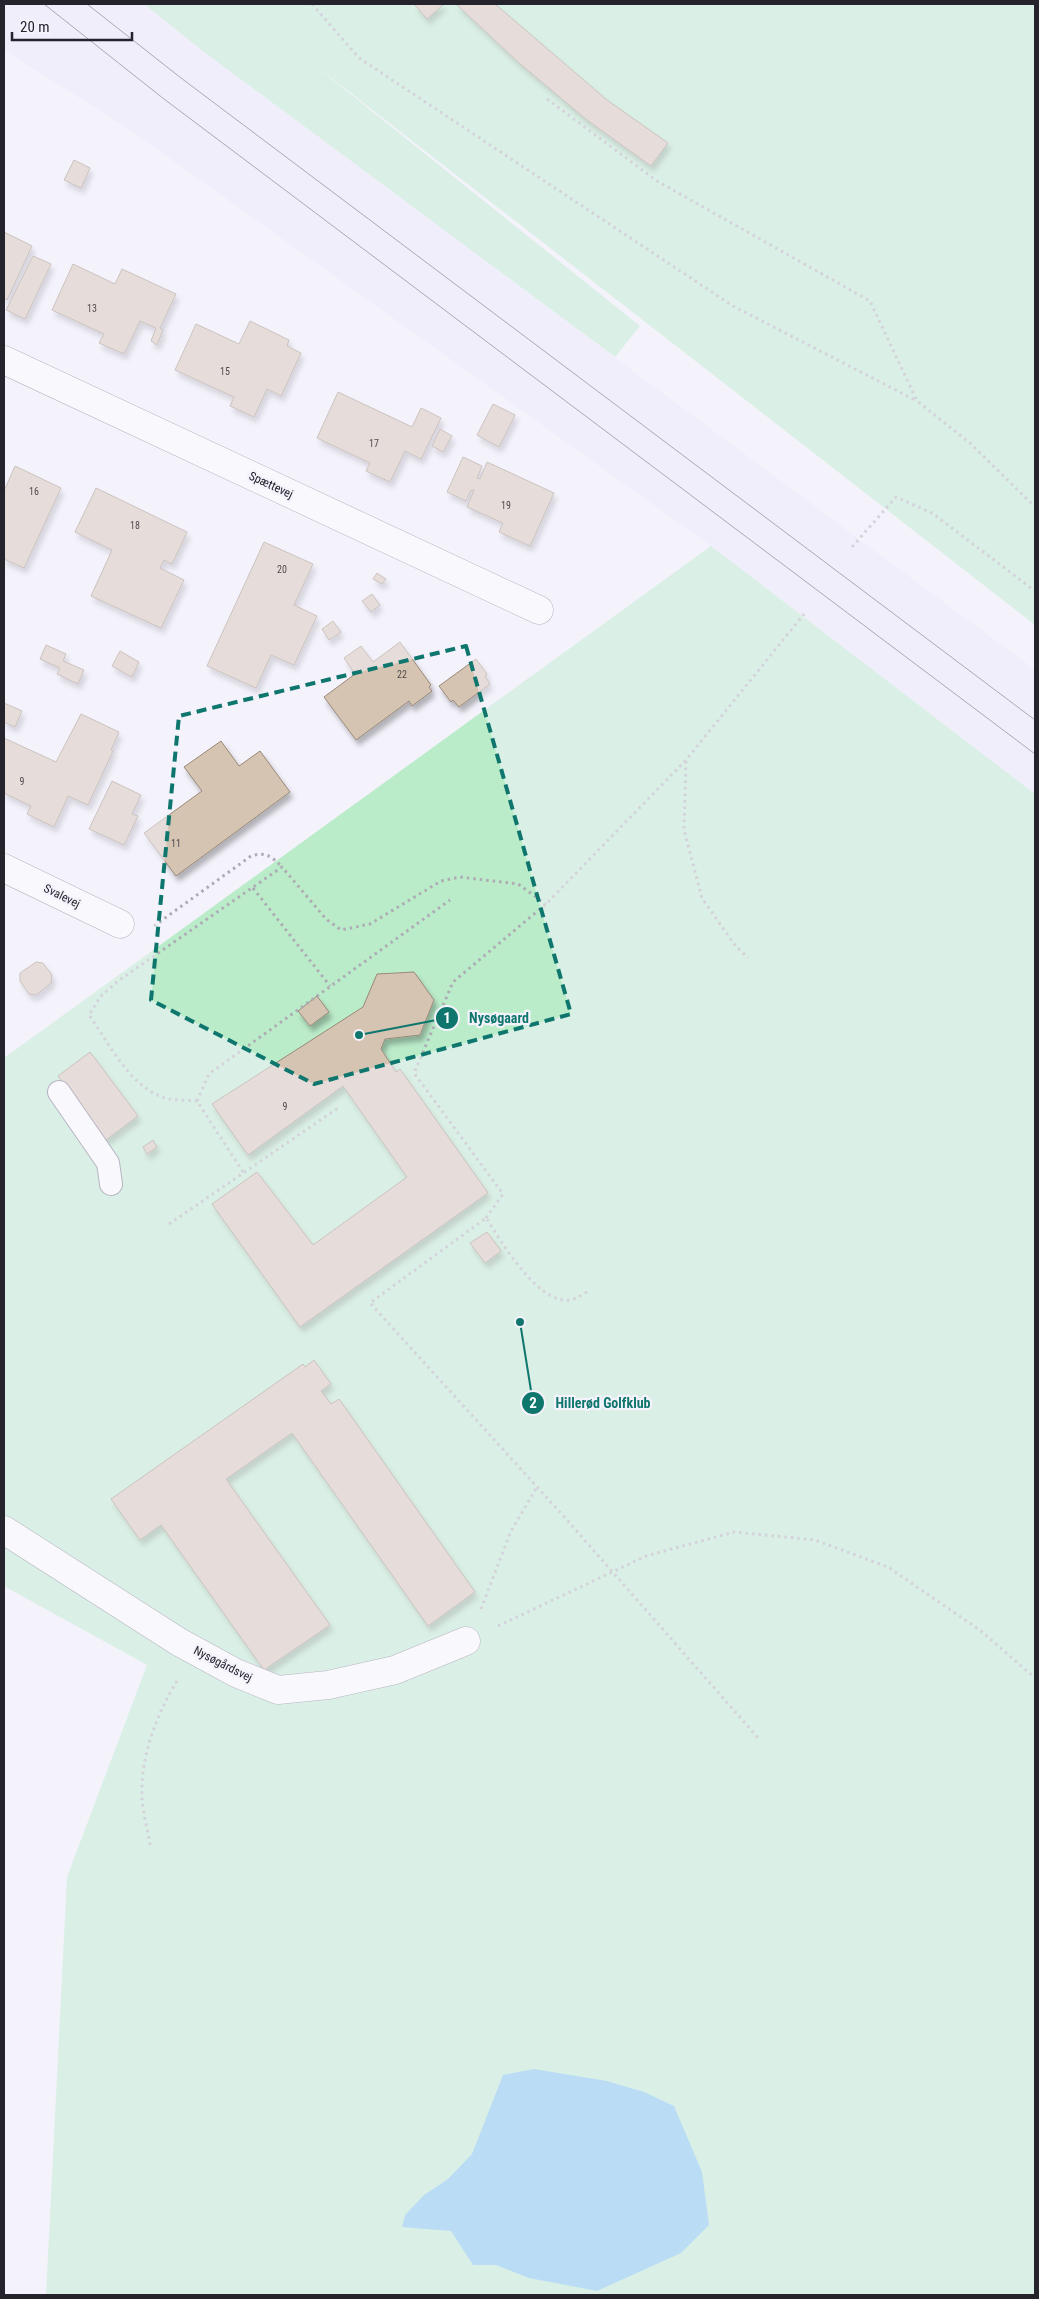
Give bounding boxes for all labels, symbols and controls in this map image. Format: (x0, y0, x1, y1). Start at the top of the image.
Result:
scale bar (12, 10, 132, 42)
text: 20 m (20, 18, 50, 36)
house number: 13 (87, 303, 97, 314)
house number: 15 (220, 366, 230, 377)
house number: 17 (369, 438, 379, 449)
street label: Spættevej (247, 469, 295, 501)
house number: 16 (29, 486, 39, 497)
house number: 19 (501, 500, 511, 511)
house number: 18 (130, 520, 140, 531)
house number: 20 (277, 564, 287, 575)
house number: 22 (397, 669, 407, 680)
house number: 9 (20, 776, 25, 787)
house number: 11 (171, 838, 181, 849)
street label: Svalevej (42, 881, 82, 911)
callout: Nysøgaard (434, 1004, 539, 1033)
text: 1 (443, 1009, 451, 1027)
text: Nysøgaard (469, 1010, 529, 1026)
house number: 9 (283, 1101, 288, 1112)
callout: Hillerød Golfklub (520, 1388, 660, 1417)
text: 2 (529, 1394, 537, 1412)
text: Hillerød Golfklub (556, 1395, 651, 1411)
street label: Nysøgårdsvej (191, 1643, 255, 1685)

